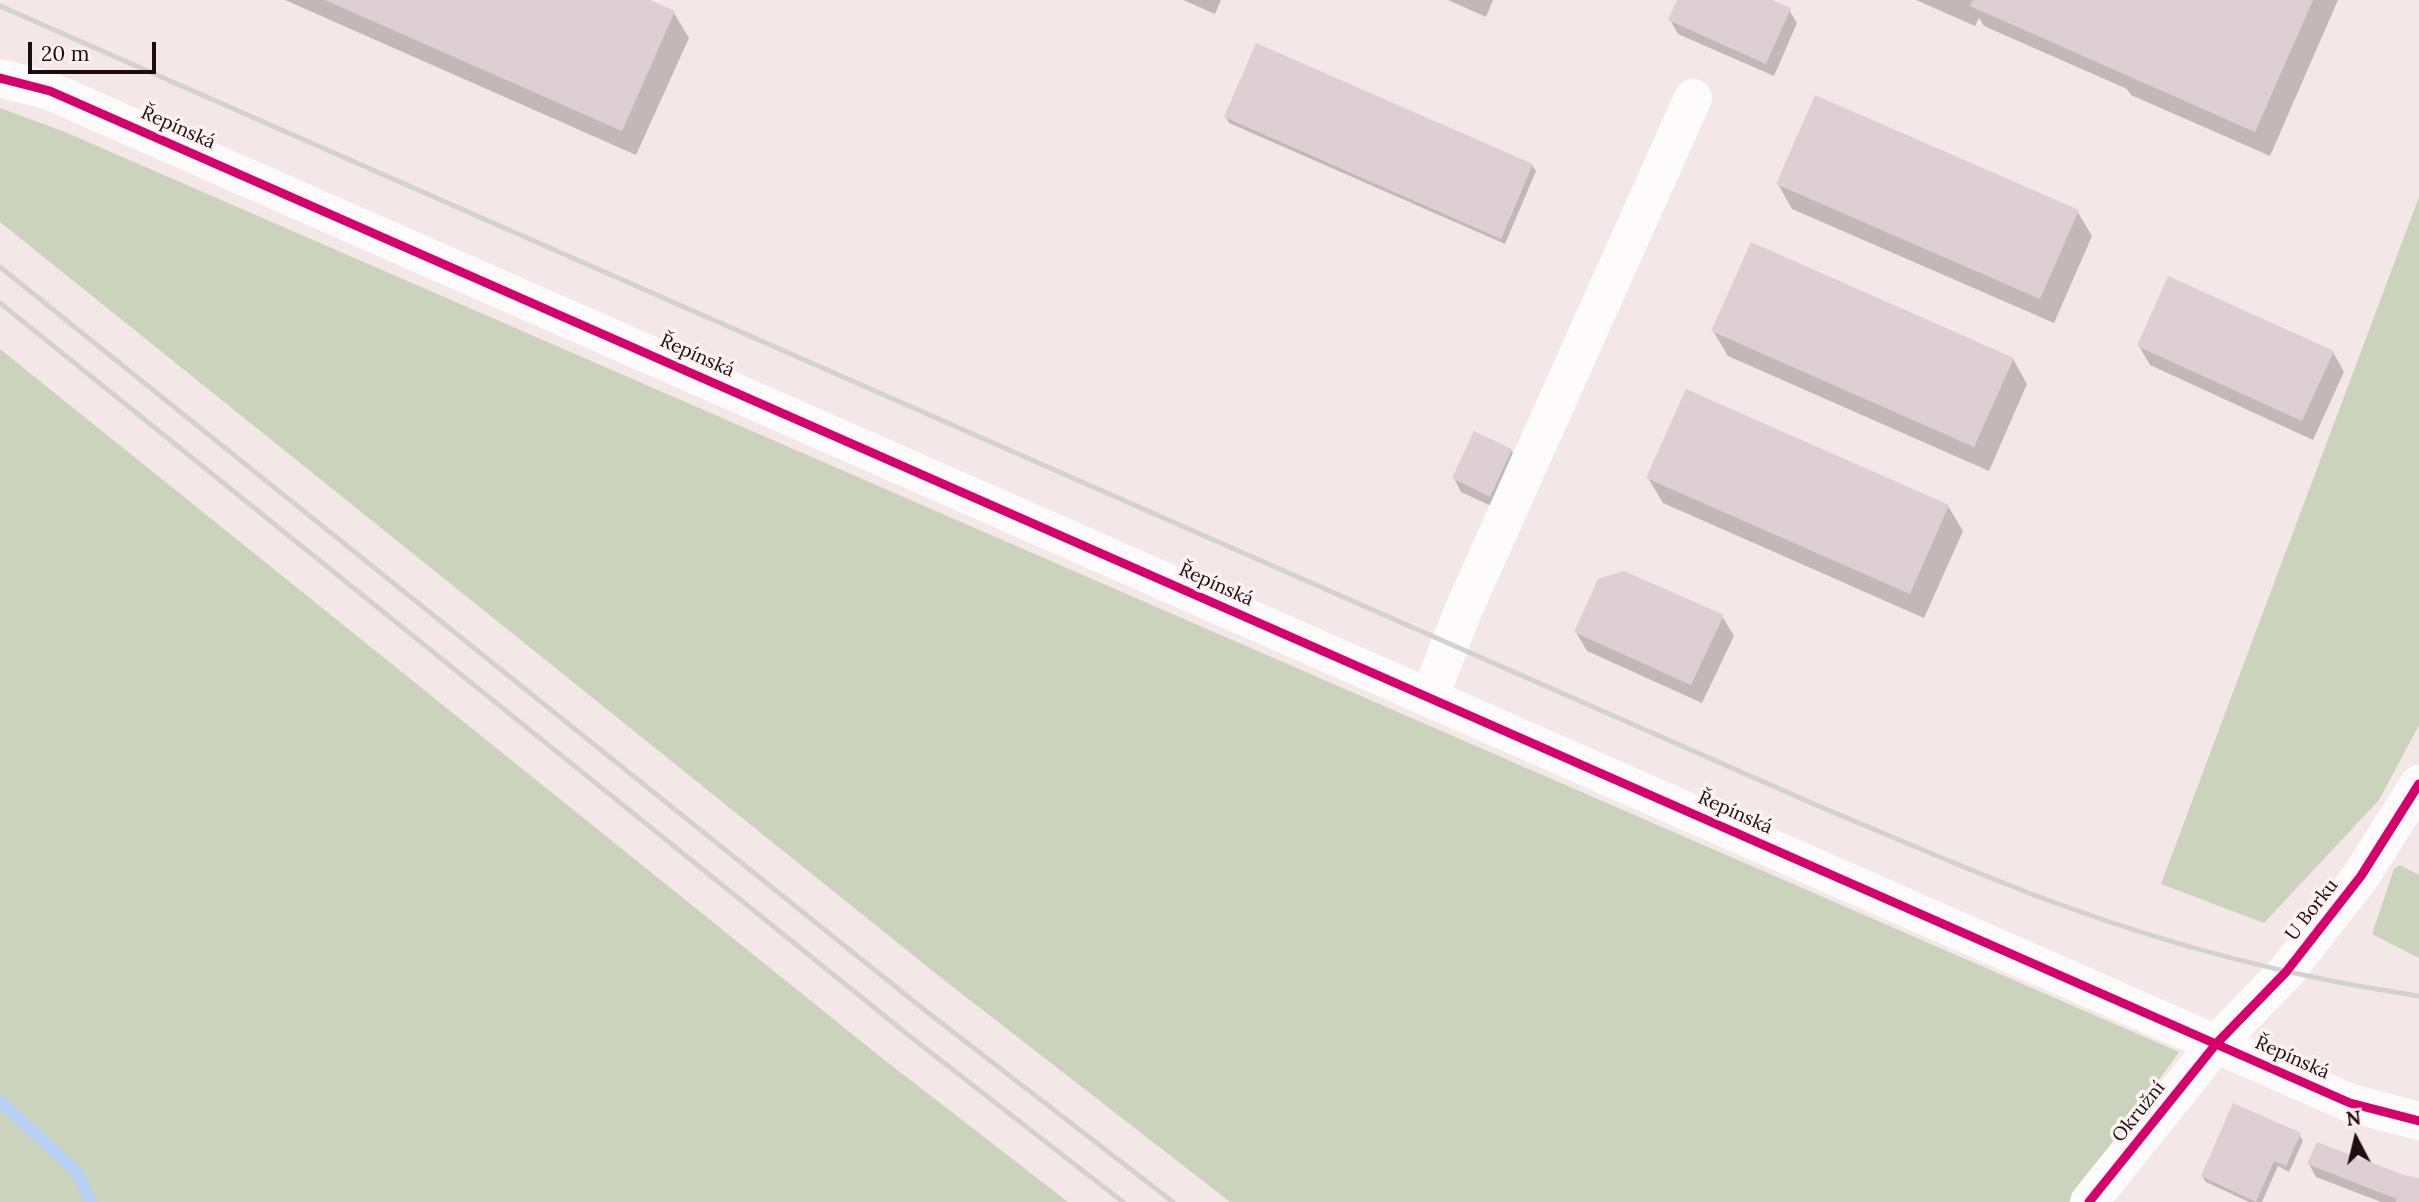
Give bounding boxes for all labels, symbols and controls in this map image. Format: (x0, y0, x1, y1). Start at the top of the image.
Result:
scale bar (32, 28, 159, 72)
text: 20 m (41, 40, 90, 67)
street label: Řepínská (137, 101, 219, 155)
street label: Řepínská (656, 329, 738, 383)
street label: Řepínská (1175, 558, 1257, 612)
street label: Řepínská (1694, 786, 1776, 840)
street label: U Borku (2281, 875, 2343, 945)
street label: Řepínská (2251, 1031, 2333, 1085)
street label: Okružní (2108, 1077, 2170, 1147)
north arrow (2321, 1104, 2391, 1174)
text: N (2345, 1105, 2362, 1131)

